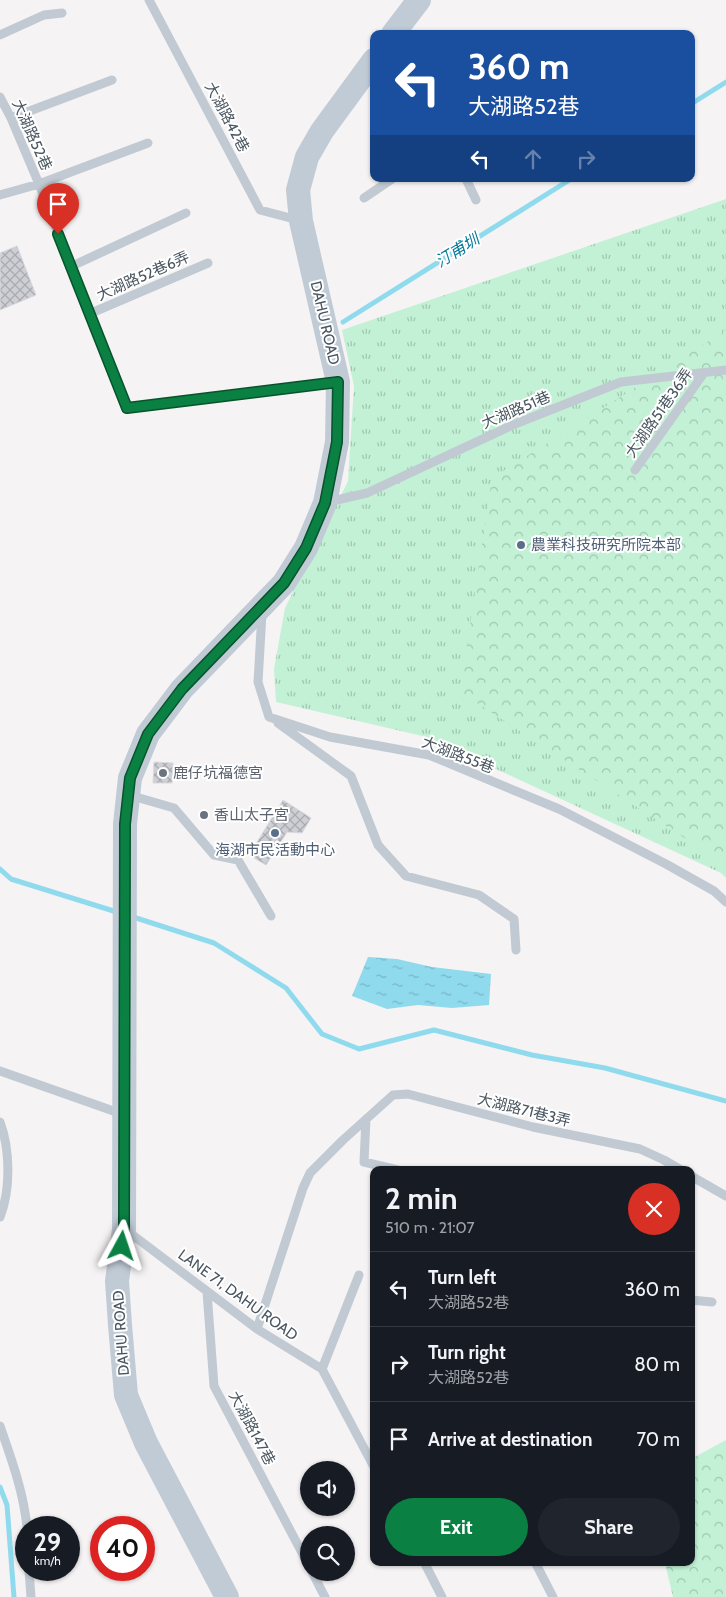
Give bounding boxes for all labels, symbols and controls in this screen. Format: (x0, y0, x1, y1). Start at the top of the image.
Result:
text: 360 m (468, 45, 570, 88)
icon: left (385, 50, 450, 115)
street label: 大湖路42巷 (201, 79, 253, 155)
text: 大湖路52巷 (468, 93, 579, 120)
street label: 大湖路52巷 (8, 97, 56, 173)
icon: left (466, 145, 494, 173)
icon: ahead (519, 145, 547, 173)
icon: right (572, 145, 600, 173)
pin (37, 183, 79, 234)
icon: arrive (44, 190, 72, 218)
water label: 汀甫圳 (432, 229, 484, 271)
street label: 大湖路52巷6弄 (94, 248, 192, 304)
street label: DAHU ROAD (307, 279, 343, 367)
street label: 大湖路51巷36弄 (622, 365, 696, 461)
street label: 大湖路51巷 (479, 387, 553, 433)
place label: 農業科技研究所院本部 (531, 536, 681, 554)
marker: 農業科技研究所院本部 (515, 539, 527, 551)
street label: 大湖路55巷 (419, 733, 497, 777)
place label: 鹿仔坑福德宮 (173, 764, 263, 782)
marker: 鹿仔坑福德宮 (157, 767, 169, 779)
place label: 香山太子宮 (214, 806, 289, 824)
marker: 香山太子宮 (198, 809, 210, 821)
marker: 海湖市民活動中心 (269, 827, 281, 839)
place label: 海湖市民活動中心 (215, 841, 335, 859)
street label: 大湖路71巷3弄 (475, 1090, 573, 1130)
text: 2 min (385, 1180, 457, 1217)
button: close (628, 1183, 680, 1235)
text: 510 m · 21:07 (385, 1218, 475, 1237)
position arrow (95, 1219, 147, 1271)
street label: LANE 71, DAHU ROAD (175, 1246, 301, 1344)
text: Turn left (428, 1266, 496, 1289)
icon: left (385, 1275, 413, 1303)
text: 360 m (625, 1278, 680, 1301)
street label: DAHU ROAD (109, 1290, 133, 1376)
text: 大湖路52巷 (428, 1293, 509, 1312)
text: Turn right (428, 1341, 506, 1364)
icon: right (385, 1350, 413, 1378)
text: 80 m (634, 1353, 680, 1376)
text: 大湖路52巷 (428, 1368, 509, 1387)
street label: 大湖路147巷 (225, 1388, 279, 1468)
icon: arrive (385, 1425, 413, 1453)
text: Arrive at destination (428, 1428, 592, 1451)
text: 70 m (636, 1428, 680, 1451)
map controls (300, 1461, 355, 1581)
button: sound (300, 1461, 355, 1516)
button: Exit (385, 1498, 528, 1556)
button: Share (538, 1498, 680, 1556)
speed limit sign: 40 (90, 1516, 155, 1581)
button: search (300, 1526, 355, 1581)
text: 29 (34, 1527, 61, 1557)
text: km/h (34, 1553, 61, 1568)

